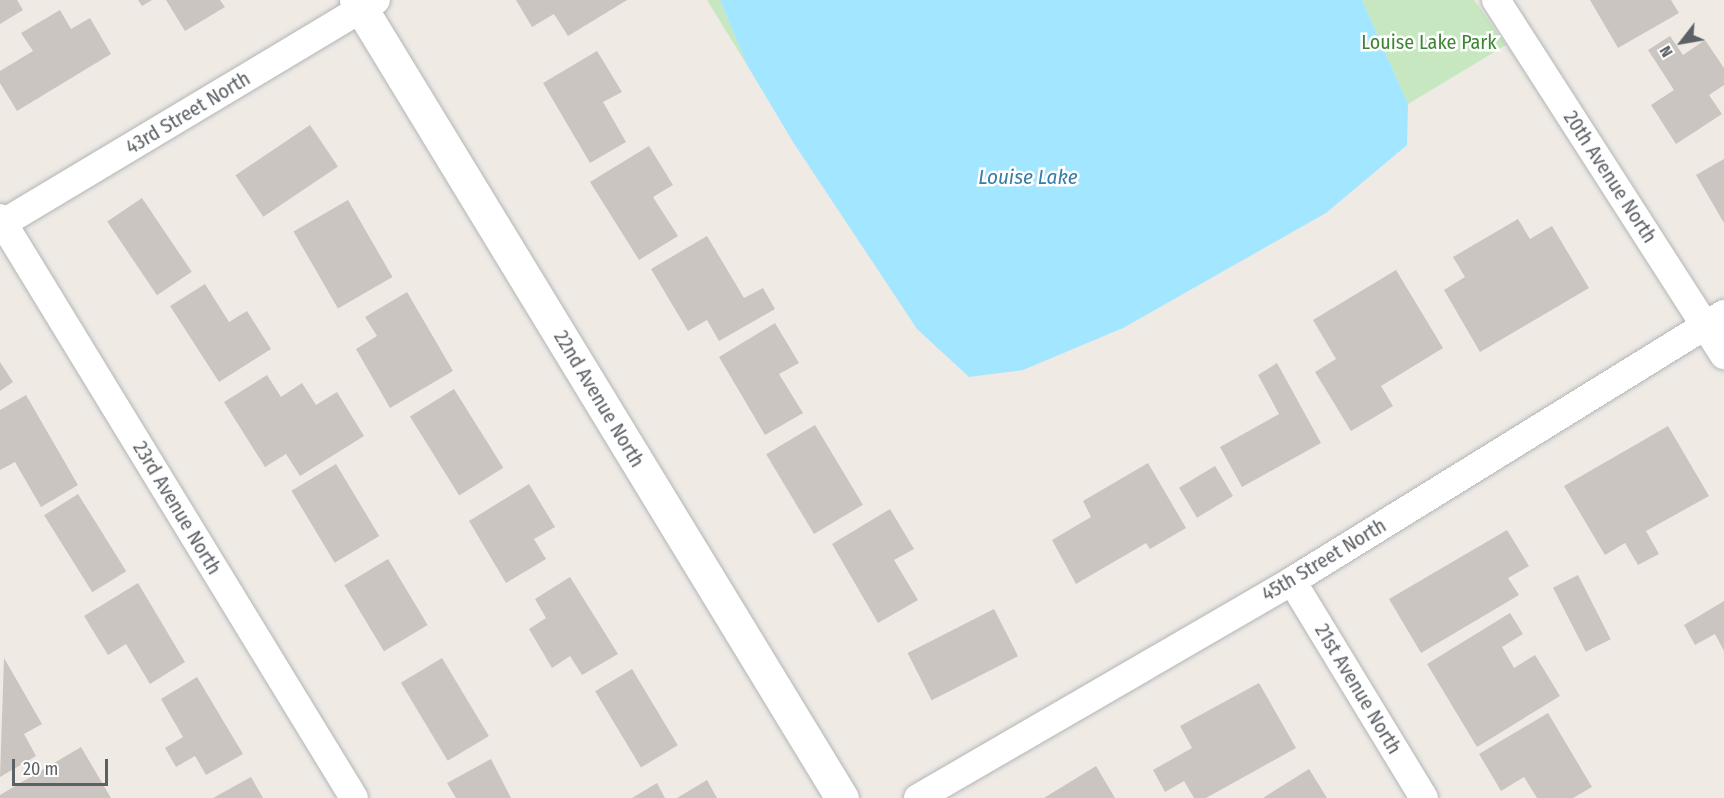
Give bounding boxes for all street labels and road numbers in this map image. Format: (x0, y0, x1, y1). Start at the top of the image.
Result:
street label: 43rd Street North (121, 66, 255, 160)
street label: 20th Avenue North (1558, 106, 1662, 248)
street label: 22nd Avenue North (549, 326, 649, 472)
street label: 23rd Avenue North (128, 437, 226, 579)
street label: 45th Street North (1257, 513, 1391, 607)
street label: 21st Avenue North (1310, 620, 1406, 758)

